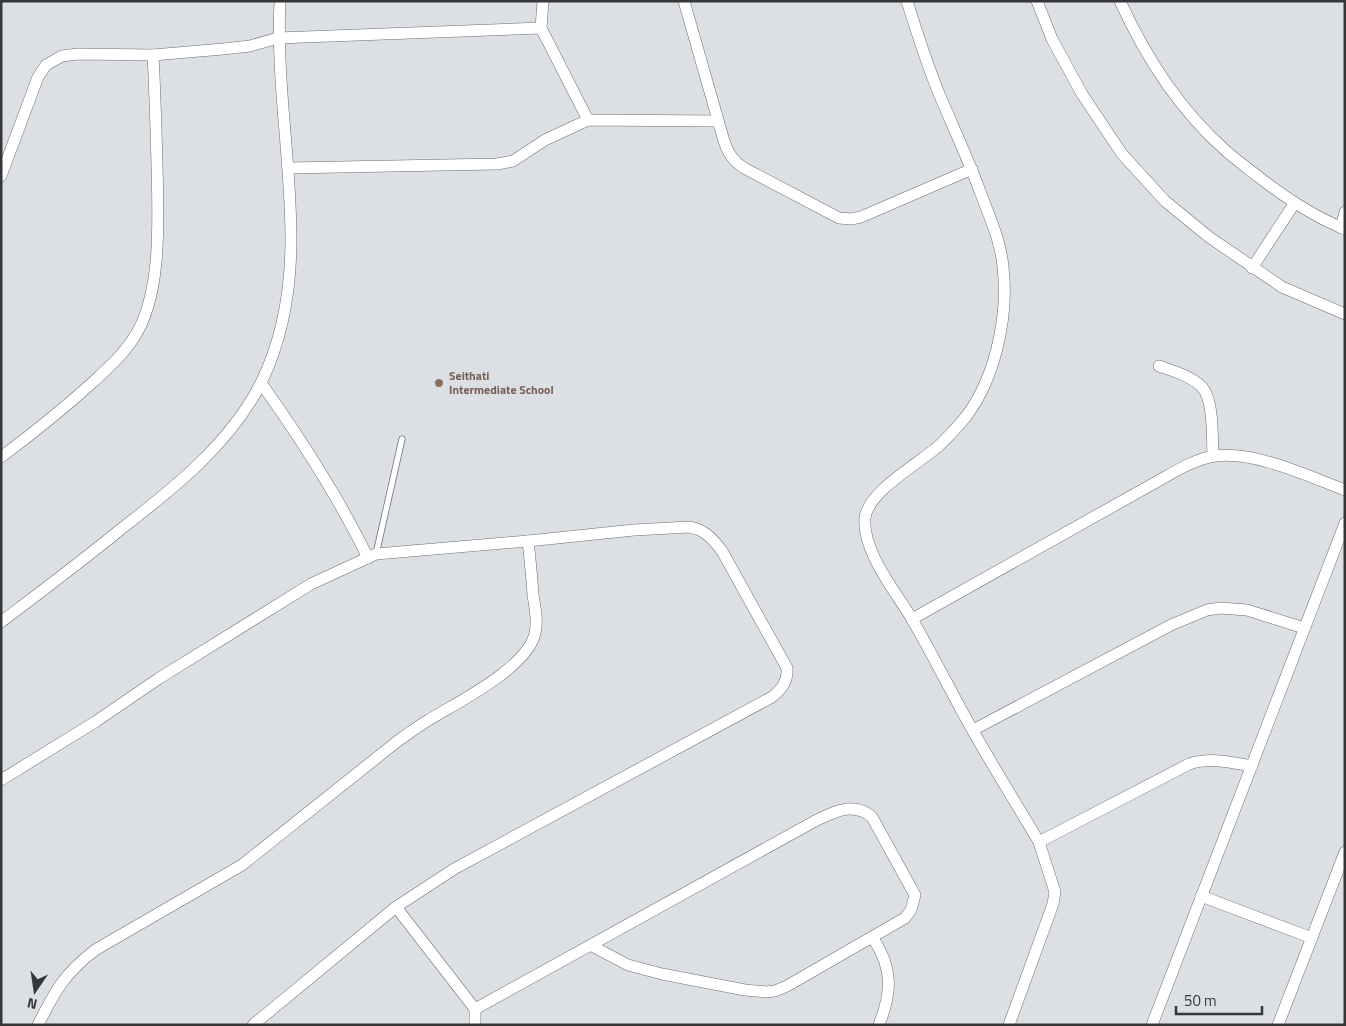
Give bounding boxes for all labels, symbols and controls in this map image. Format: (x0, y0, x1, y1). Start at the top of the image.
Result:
place label: Seithati Intermediate School (449, 366, 554, 399)
marker: Seithati Intermediate School (433, 377, 445, 389)
north arrow (10, 966, 60, 1016)
scale bar (1176, 984, 1262, 1016)
text: 50 m (1184, 989, 1217, 1012)
text: N (25, 993, 39, 1015)

